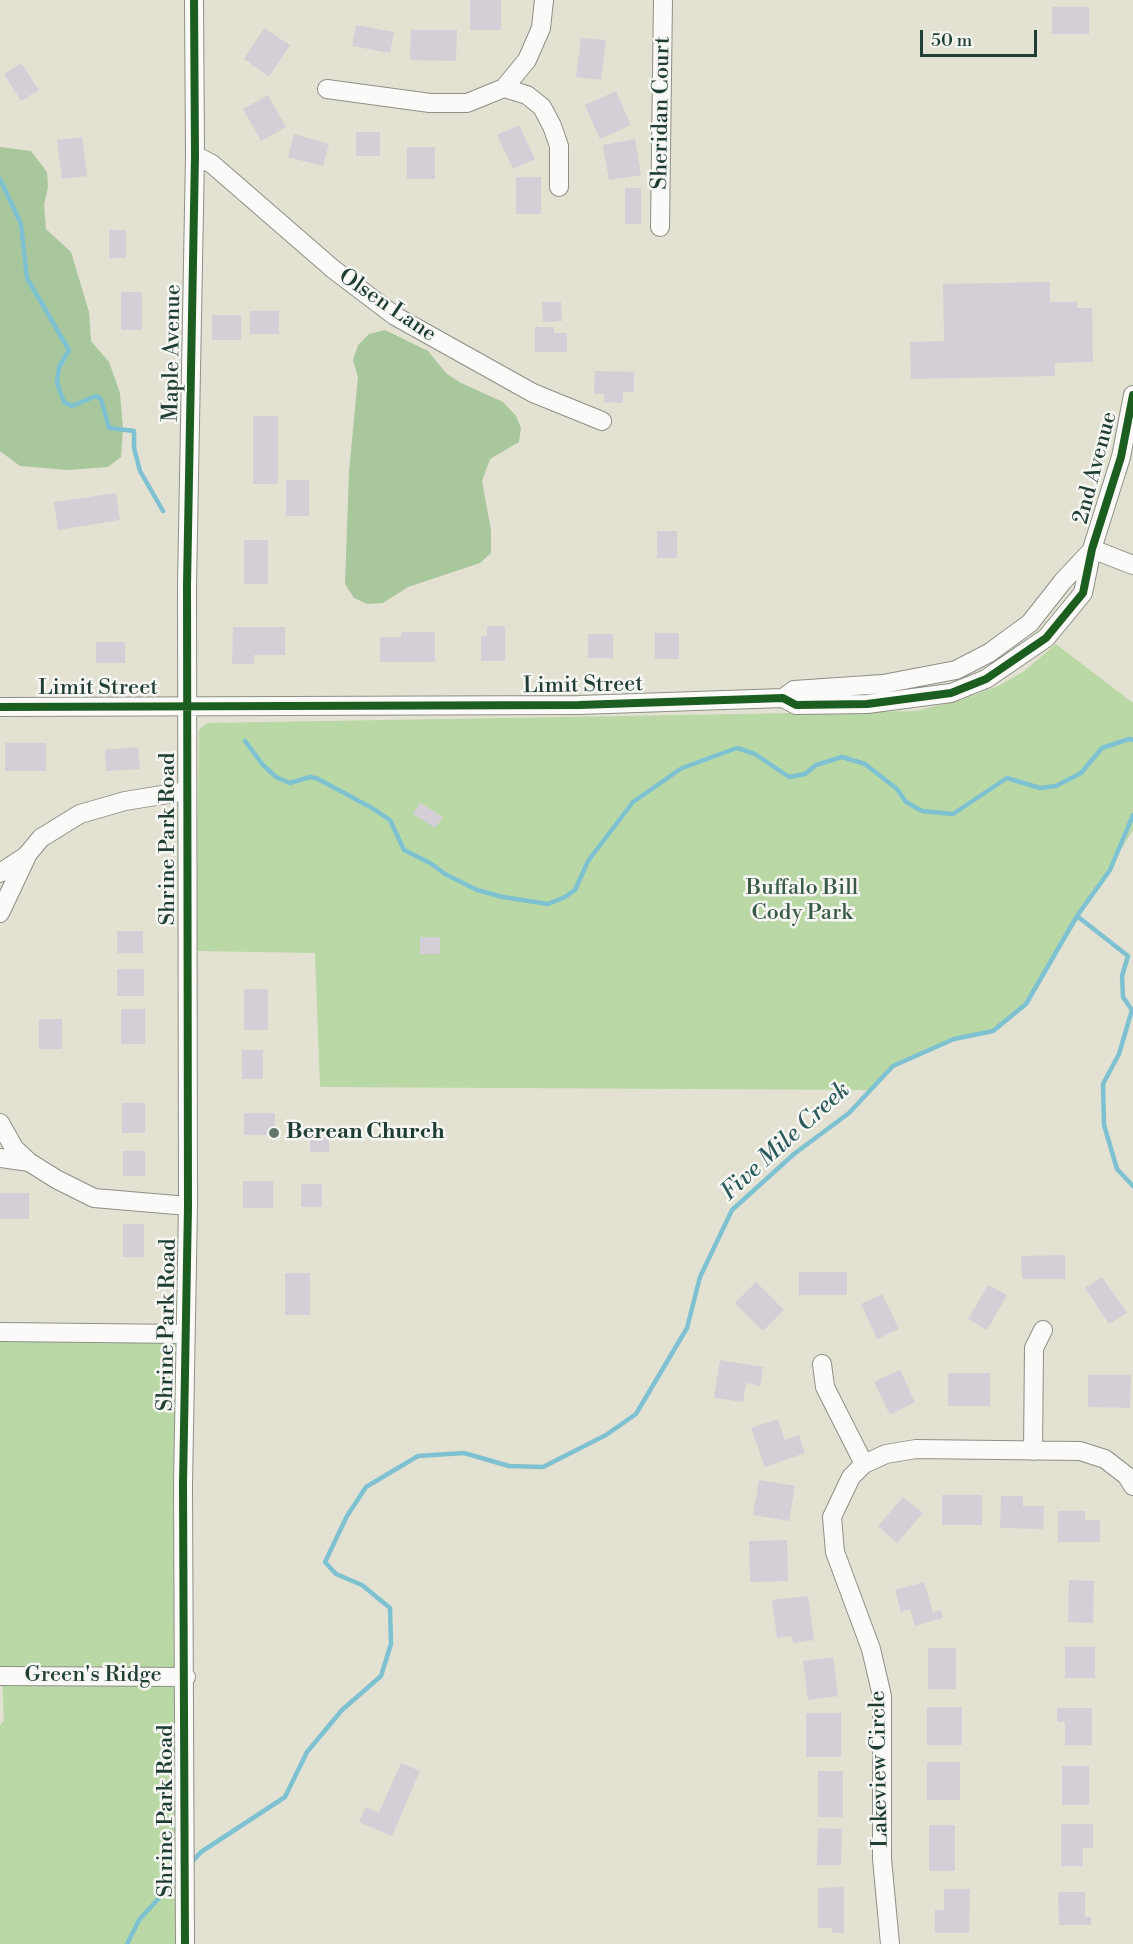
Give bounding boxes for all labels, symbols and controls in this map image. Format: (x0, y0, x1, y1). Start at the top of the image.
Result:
scale bar (923, 18, 1040, 56)
text: 50 m (931, 29, 972, 52)
street label: Sheridan Court (647, 36, 677, 190)
street label: Olsen Lane (333, 264, 441, 348)
street label: Maple Avenue (159, 284, 187, 422)
street label: 2nd Avenue (1068, 409, 1124, 527)
street label: Limit Street (523, 672, 643, 700)
street label: Limit Street (38, 676, 158, 702)
street label: Shrine Park Road (156, 752, 182, 926)
park label: Buffalo Bill Cody Park (746, 876, 858, 927)
water label: Five Mile Creek (715, 1076, 857, 1208)
place label: Berean Church (286, 1120, 445, 1146)
marker: Berean Church (267, 1126, 281, 1140)
street label: Shrine Park Road (153, 1238, 183, 1412)
street label: Green's Ridge (24, 1663, 162, 1689)
street label: Lakeview Circle (865, 1690, 895, 1848)
street label: Shrine Park Road (154, 1724, 180, 1898)

